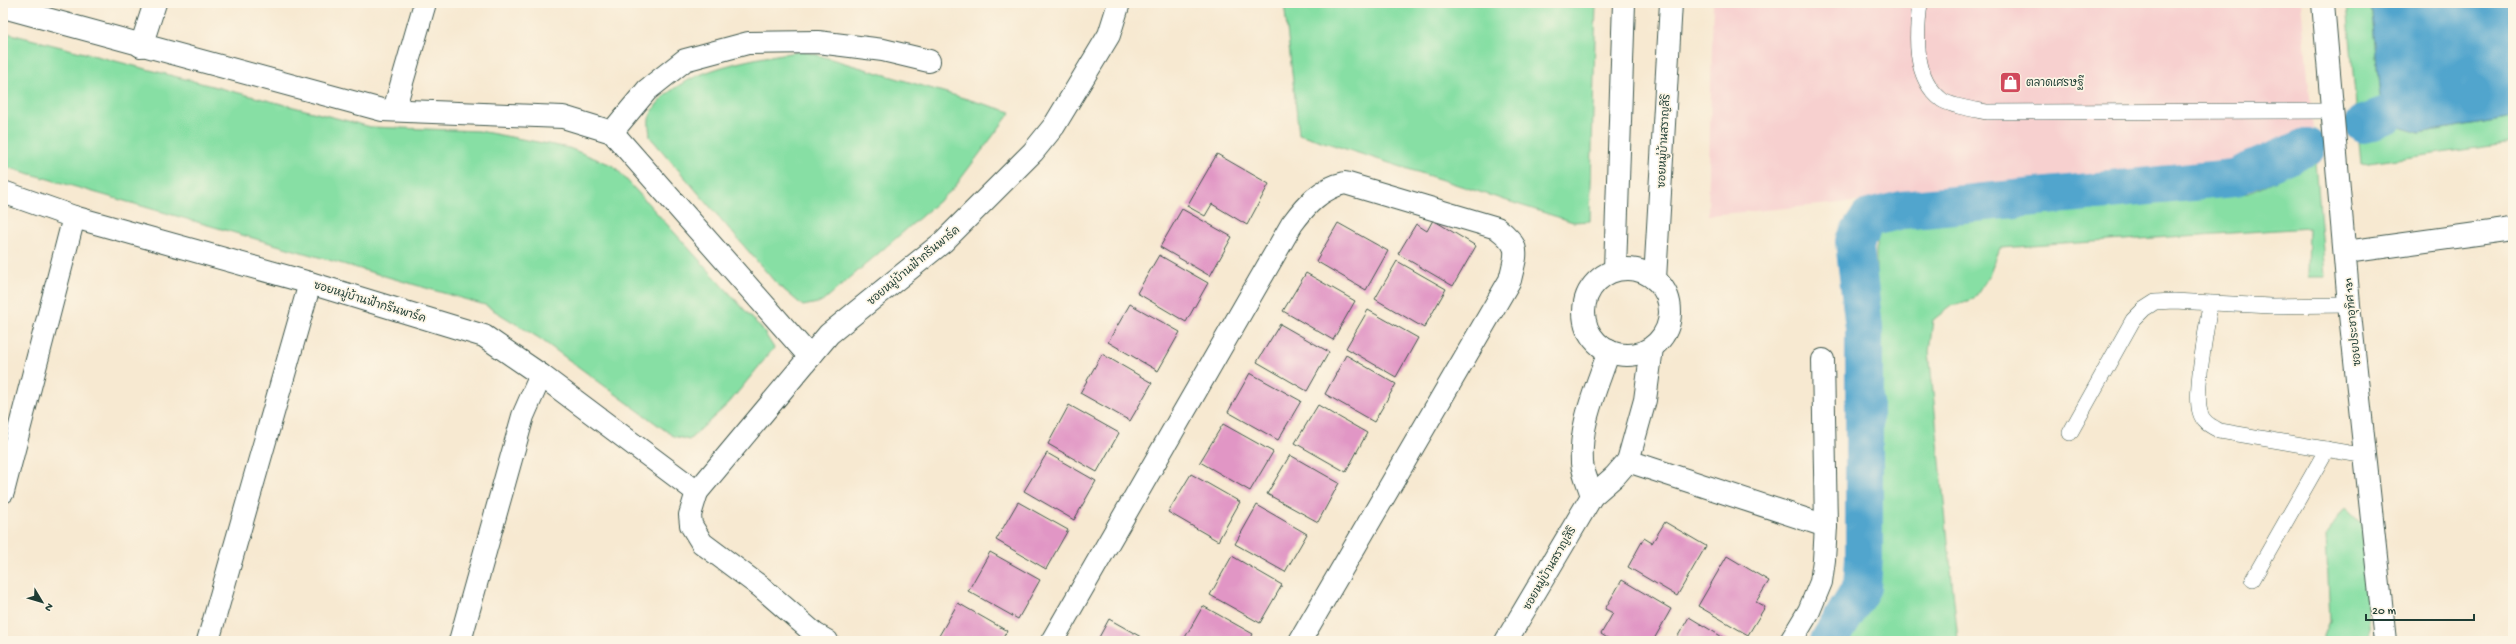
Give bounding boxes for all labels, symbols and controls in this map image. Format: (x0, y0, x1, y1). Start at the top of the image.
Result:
shop icon: ตลาดเศรษฐี (1997, 69, 2023, 95)
place label: ตลาดเศรษฐี (2026, 75, 2084, 90)
street label: ซอยหมู่บ้านสราญสิริ (1653, 93, 1674, 188)
street label: ซอยหมู่บ้านฟ้ากรีนพาร์ค (863, 221, 963, 309)
street label: ซอยหมู่บ้านฟ้ากรีนพาร์ค (312, 276, 428, 327)
street label: ซอยประชาอุทิศ 131 (2340, 277, 2366, 367)
street label: ซอยหมู่บ้านสราญสิริ (1519, 523, 1581, 613)
north arrow (22, 582, 62, 622)
scale bar (2366, 596, 2474, 622)
text: N (41, 600, 55, 613)
text: 20 m (2372, 605, 2397, 619)

